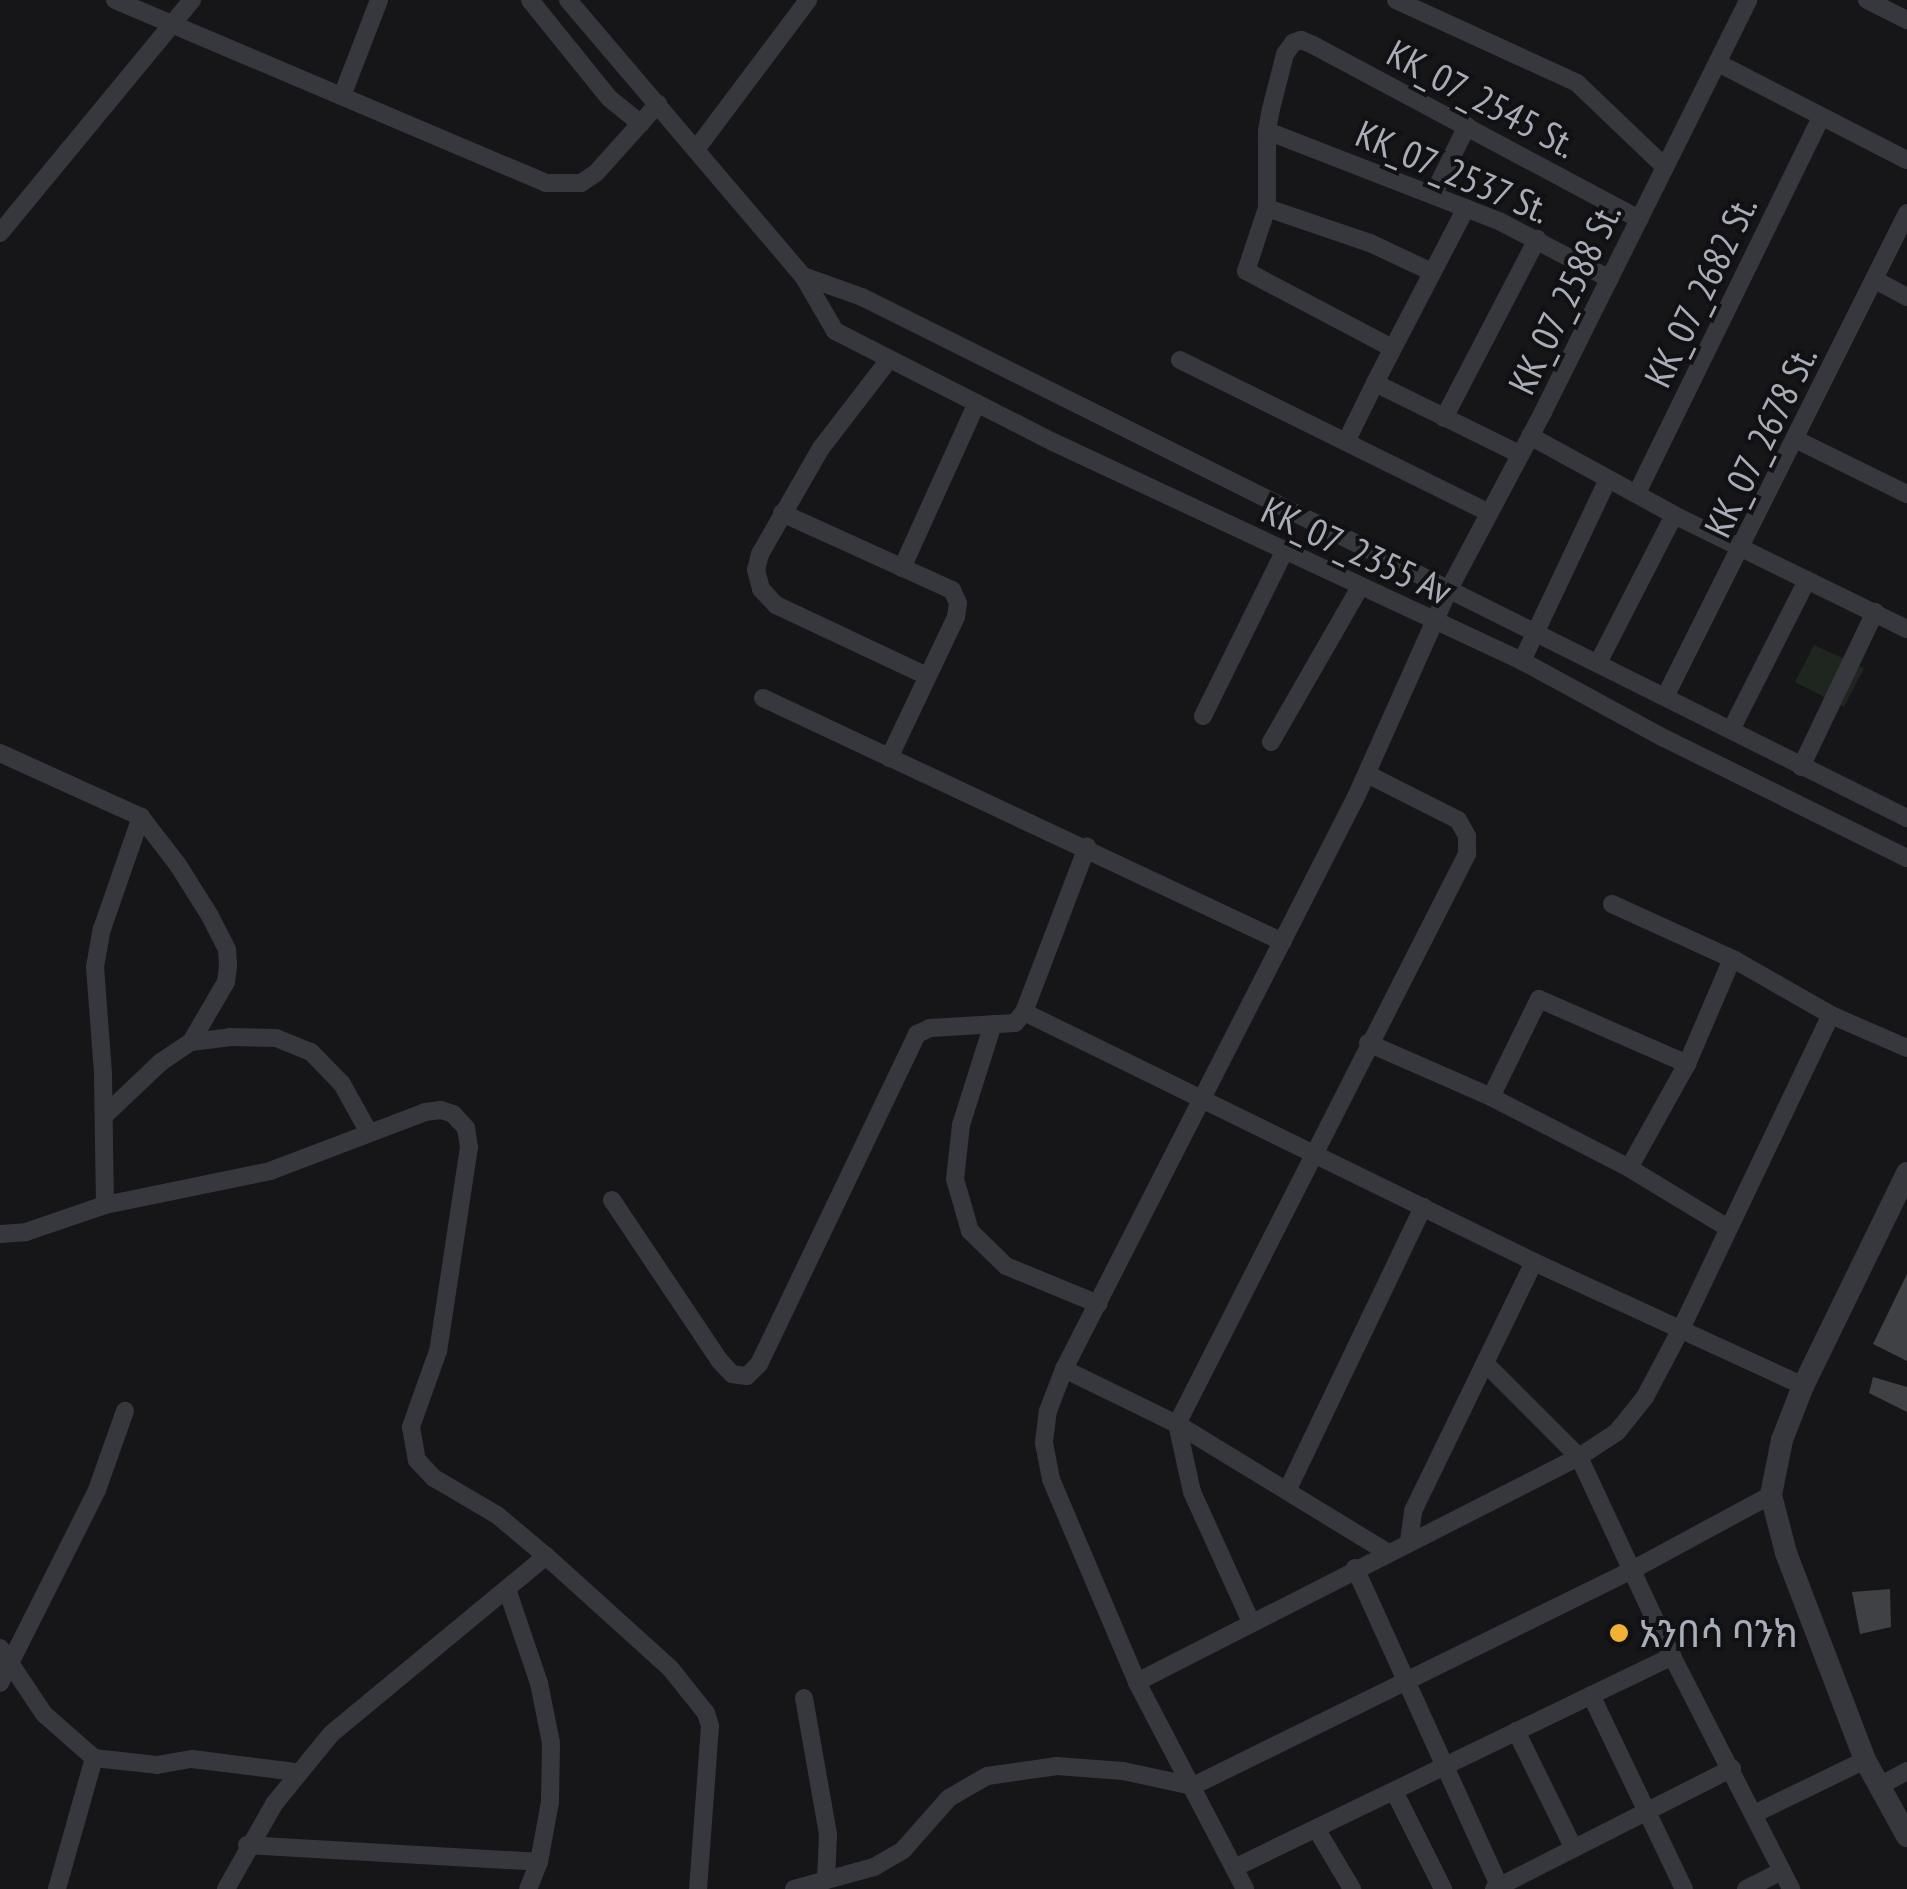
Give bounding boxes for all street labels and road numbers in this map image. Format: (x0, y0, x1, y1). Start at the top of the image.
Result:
street label: KK_07_2545 St. (1380, 29, 1584, 167)
street label: KK_07_2537 St. (1349, 110, 1557, 232)
street label: KK_07_2682 St. (1634, 188, 1766, 394)
street label: KK_07_2588 St. (1498, 195, 1630, 401)
street label: KK_07_2678 St. (1694, 338, 1826, 544)
street label: KK_07_2355 Av (1254, 486, 1460, 614)

